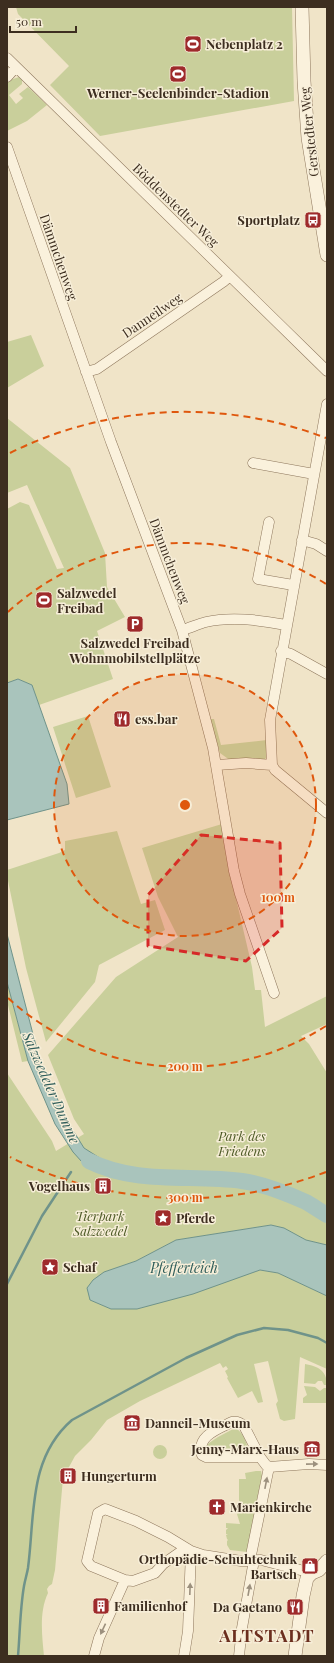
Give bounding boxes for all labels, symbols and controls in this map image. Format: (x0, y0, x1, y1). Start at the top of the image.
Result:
scale bar (10, 8, 76, 34)
text: 50 m (16, 13, 42, 29)
sports icon: Nebenplatz 2 (183, 34, 203, 54)
place label: Nebenplatz 2 (206, 35, 283, 52)
sports icon: Werner-Seelenbinder-Stadion (168, 64, 188, 84)
place label: Werner-Seelenbinder-Stadion (86, 84, 269, 101)
street label: Gerstedter Weg (295, 86, 322, 178)
street label: Böddenstedter Weg (130, 159, 223, 250)
bus stop icon: Sportplatz (303, 210, 323, 230)
street label: Dämmchenweg (37, 211, 82, 302)
place label: Sportplatz (237, 211, 300, 228)
street label: Danneilweg (118, 288, 185, 341)
street label: Dämmchenweg (146, 516, 195, 606)
place label: Salzwedel Freibad (57, 584, 117, 616)
sports icon: Salzwedel Freibad (34, 590, 54, 610)
parking icon: Salzwedel Freibad Wohnmobilstellplätze (125, 614, 145, 634)
place label: Salzwedel Freibad Wohnmobilstellplätze (69, 634, 201, 666)
restaurant icon: ess.bar (112, 709, 132, 729)
place label: ess.bar (135, 710, 178, 727)
centre of rings (178, 798, 192, 812)
text: 100 m (261, 889, 295, 905)
water label: Salzwedeler Dumme (18, 1028, 85, 1147)
text: 200 m (167, 1058, 203, 1074)
park label: Park des Friedens (217, 1127, 266, 1159)
building icon: Vogelhaus (93, 1176, 113, 1196)
place label: Vogelhaus (28, 1177, 90, 1194)
text: 300 m (168, 1189, 203, 1205)
park label: Tierpark Salzwedel (72, 1207, 128, 1239)
place icon: Pferde (153, 1208, 173, 1228)
place label: Pferde (176, 1209, 216, 1226)
place icon: Schaf (40, 1257, 60, 1277)
place label: Schaf (63, 1258, 98, 1275)
water label: Pfefferteich (149, 1258, 218, 1277)
museum icon: Danneil-Museum (122, 1413, 142, 1433)
place label: Danneil-Museum (145, 1414, 251, 1431)
museum icon: Jenny-Marx-Haus (302, 1439, 322, 1459)
place label: Jenny-Marx-Haus (190, 1440, 299, 1457)
one-way arrow (306, 1461, 319, 1467)
building icon: Hungerturm (58, 1466, 78, 1486)
place label: Hungerturm (81, 1467, 157, 1484)
one-way arrow (263, 1477, 269, 1490)
church icon: Marienkirche (207, 1497, 227, 1517)
place label: Marienkirche (230, 1498, 312, 1515)
place label: Orthopädie-Schuhtechnik Bartsch (139, 1550, 297, 1582)
shop icon: Orthopädie-Schuhtechnik Bartsch (300, 1556, 320, 1576)
one-way arrow (186, 1583, 193, 1595)
one-way arrow (246, 1584, 252, 1596)
building icon: Familienhof (91, 1596, 111, 1616)
place label: Familienhof (114, 1597, 188, 1614)
restaurant icon: Da Gaetano (285, 1597, 305, 1617)
place label: Da Gaetano (213, 1598, 282, 1615)
one-way arrow (100, 1623, 106, 1634)
district label: ALTSTADT (218, 1624, 315, 1646)

